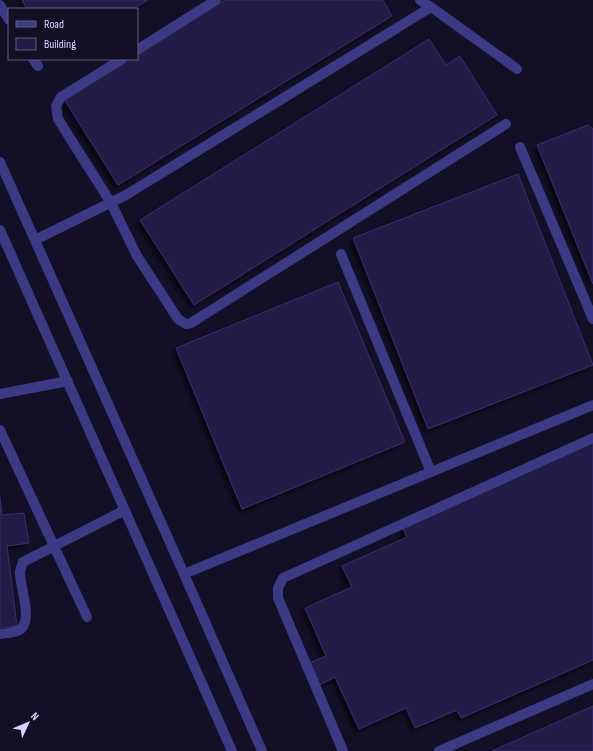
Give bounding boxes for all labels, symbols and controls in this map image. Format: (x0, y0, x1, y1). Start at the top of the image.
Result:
legend (8, 8, 138, 60)
text: Road (44, 17, 64, 32)
text: Building (44, 37, 76, 52)
north arrow (8, 703, 48, 743)
text: N (28, 710, 42, 723)

